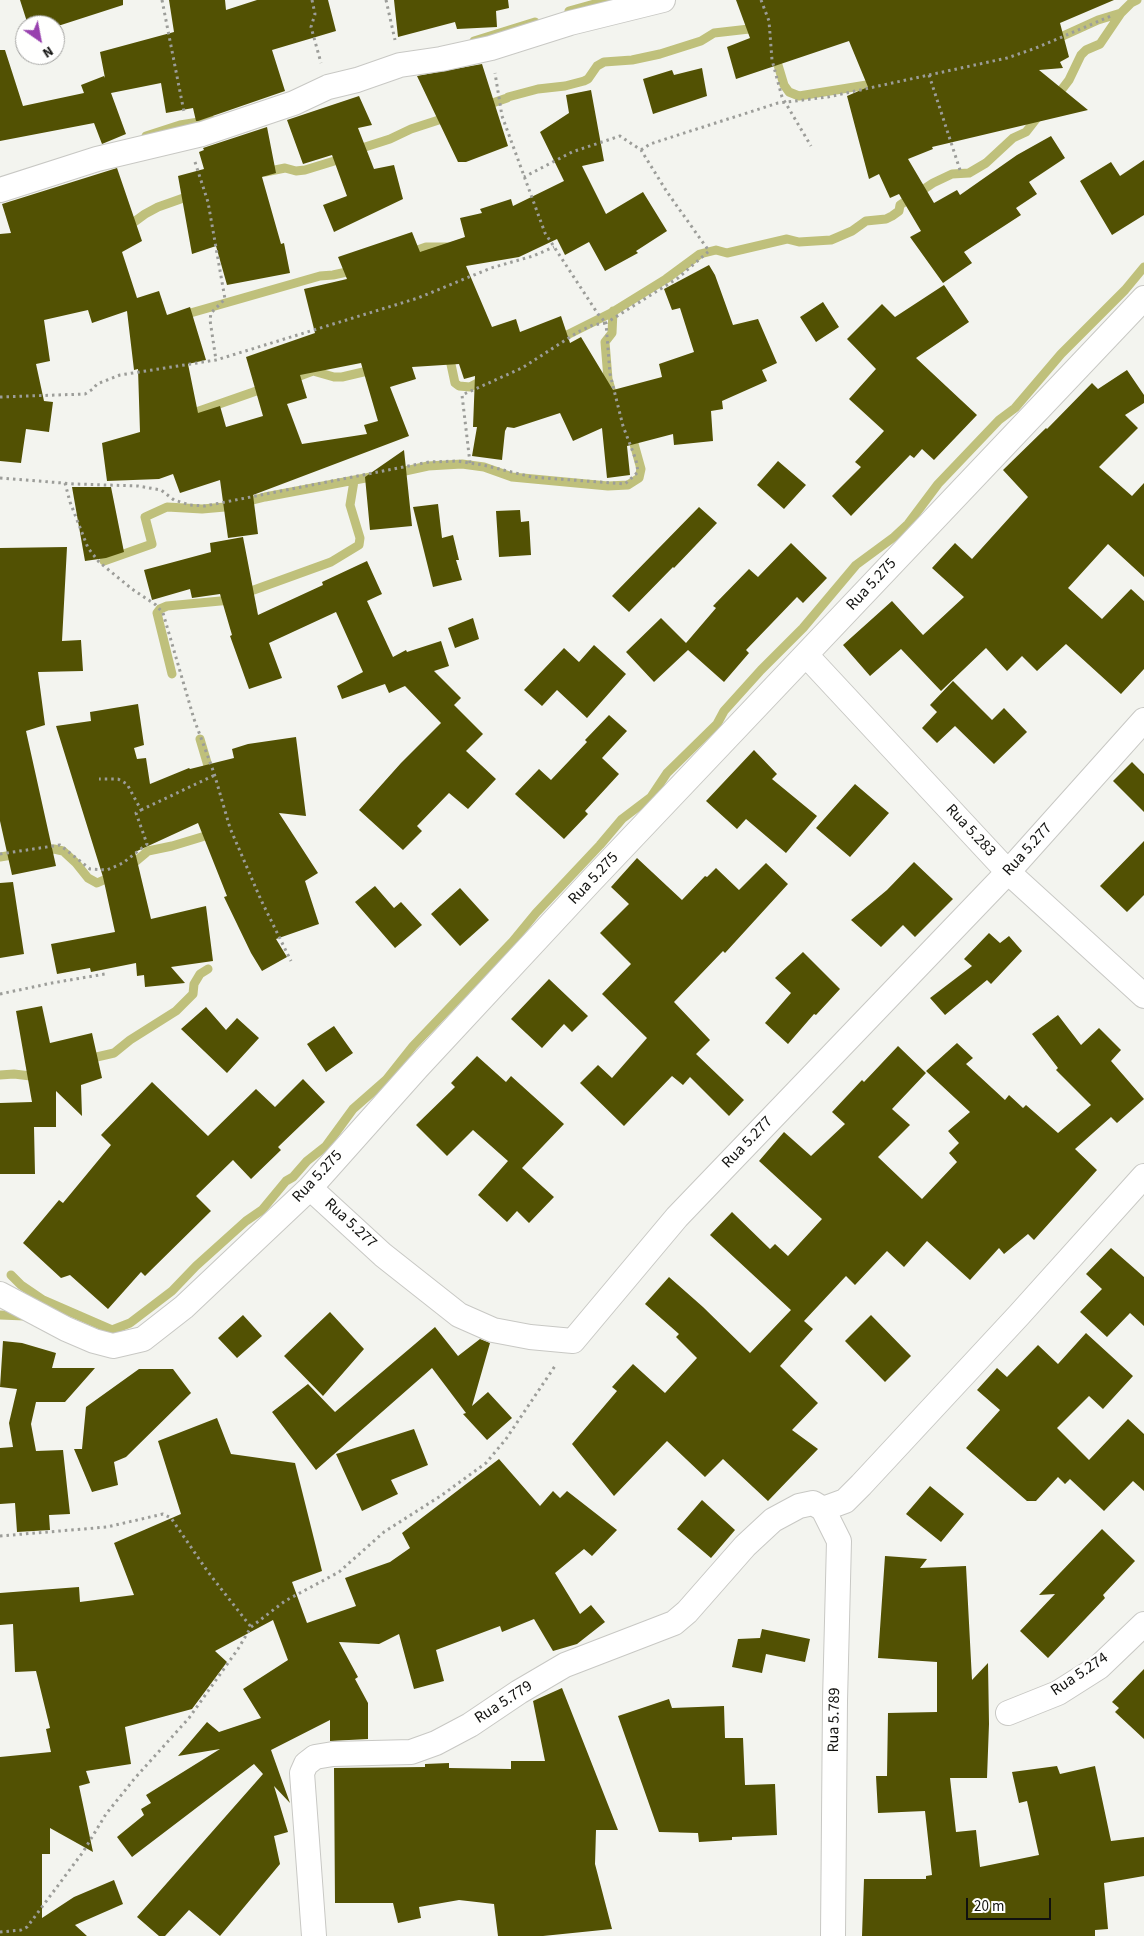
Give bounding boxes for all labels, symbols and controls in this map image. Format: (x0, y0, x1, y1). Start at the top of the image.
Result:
north arrow (15, 15, 65, 65)
text: N (38, 41, 57, 63)
street label: Rua 5.275 (843, 555, 901, 615)
street label: Rua 5.283 (941, 801, 999, 861)
street label: Rua 5.277 (999, 819, 1057, 881)
street label: Rua 5.275 (565, 849, 623, 909)
street label: Rua 5.277 (719, 1113, 777, 1173)
street label: Rua 5.275 (289, 1147, 347, 1207)
street label: Rua 5.277 (320, 1195, 380, 1253)
street label: Rua 5.274 (1048, 1649, 1112, 1701)
street label: Rua 5.779 (472, 1677, 536, 1729)
street label: Rua 5.789 (825, 1687, 845, 1753)
scale bar (969, 1888, 1054, 1920)
text: 20 m (974, 1896, 1004, 1917)

